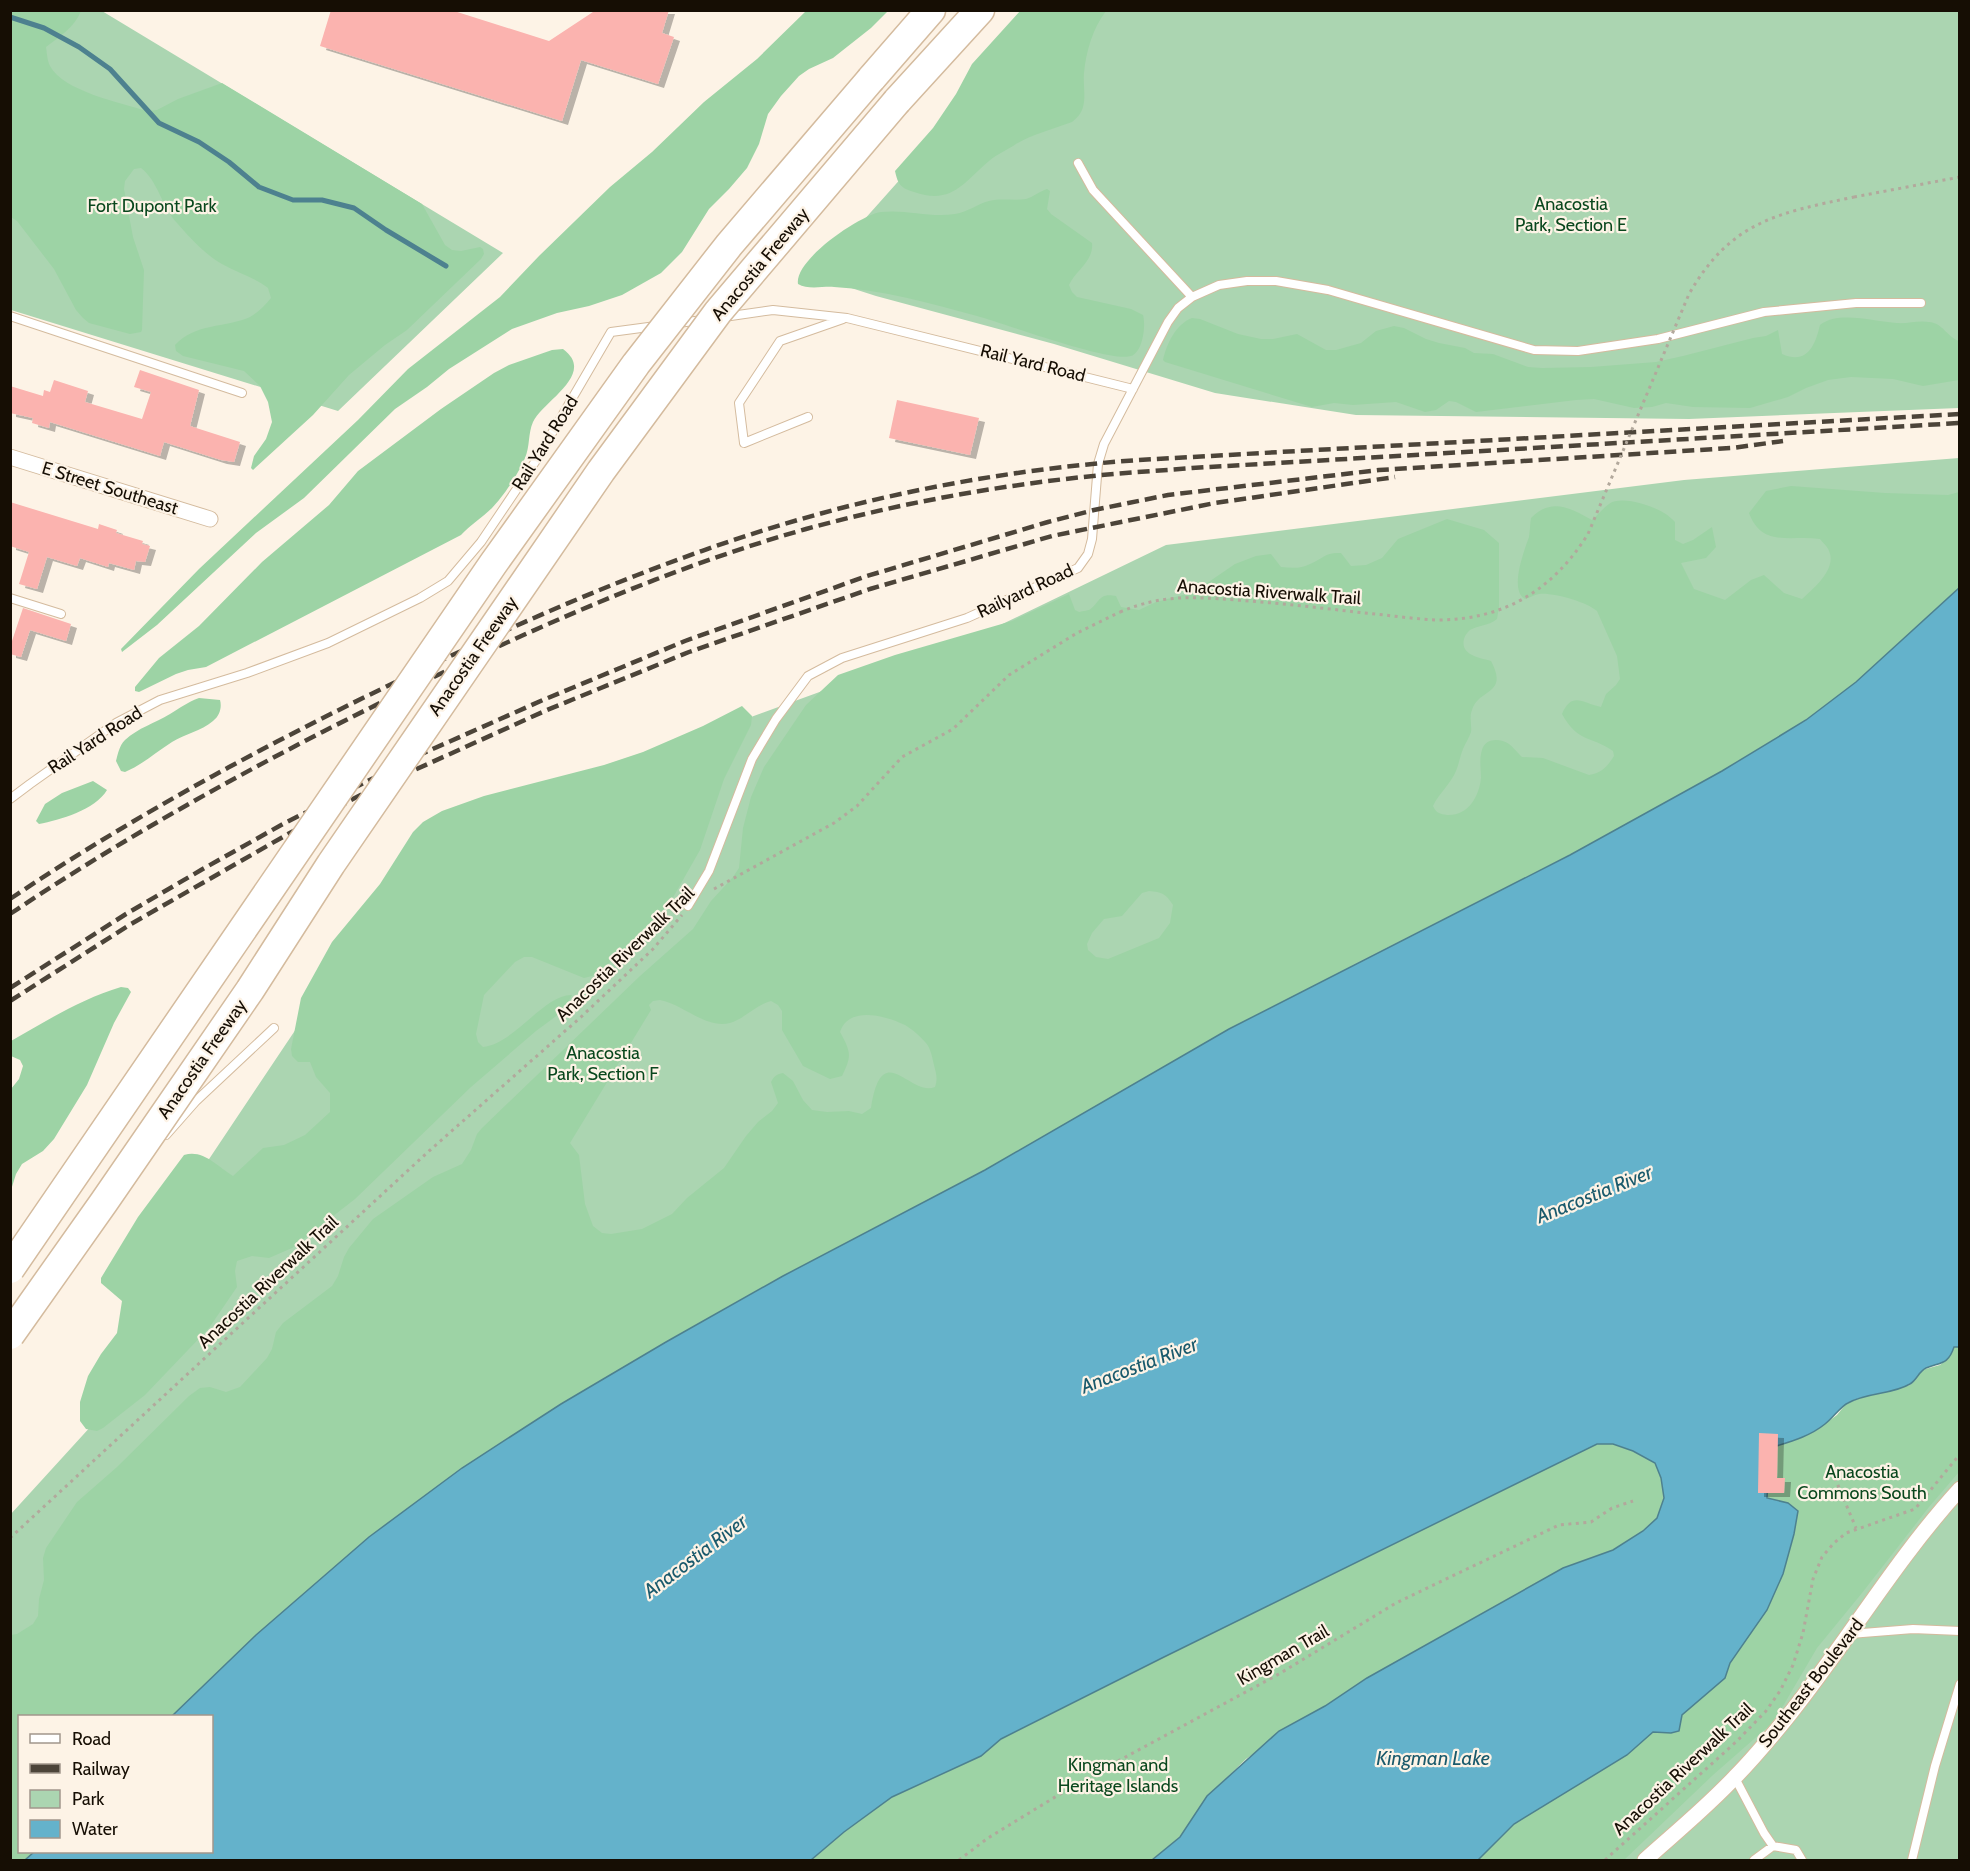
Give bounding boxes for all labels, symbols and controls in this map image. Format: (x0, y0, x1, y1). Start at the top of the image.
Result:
park label: Anacostia Park, Section E (1515, 193, 1627, 236)
park label: Fort Dupont Park (87, 195, 217, 217)
street label: Anacostia Freeway (706, 203, 814, 325)
street label: Rail Yard Road (978, 339, 1088, 387)
street label: Rail Yard Road (507, 392, 583, 494)
street label: E Street Southeast (39, 457, 181, 519)
street label: Railyard Road (973, 559, 1077, 623)
street label: Anacostia Riverwalk Trail (1176, 575, 1362, 609)
street label: Anacostia Freeway (424, 592, 522, 720)
street label: Rail Yard Road (44, 701, 146, 779)
street label: Anacostia Riverwalk Trail (551, 882, 699, 1026)
street label: Anacostia Freeway (153, 995, 251, 1123)
park label: Anacostia Park, Section F (547, 1042, 659, 1085)
water label: Anacostia River (1531, 1159, 1656, 1229)
street label: Anacostia Riverwalk Trail (193, 1211, 343, 1353)
water label: Anacostia River (1076, 1331, 1202, 1399)
park label: Anacostia Commons South (1797, 1461, 1927, 1504)
water label: Anacostia River (638, 1509, 752, 1603)
street label: Southeast Boulevard (1754, 1614, 1868, 1752)
street label: Kingman Trail (1233, 1620, 1333, 1690)
street label: Anacostia Riverwalk Trail (1608, 1698, 1758, 1840)
legend (18, 1715, 213, 1853)
text: Road (72, 1728, 111, 1750)
water label: Kingman Lake (1376, 1746, 1490, 1770)
park label: Kingman and Heritage Islands (1058, 1754, 1178, 1797)
text: Railway (72, 1758, 130, 1780)
text: Park (72, 1788, 105, 1810)
text: Water (72, 1818, 118, 1840)

